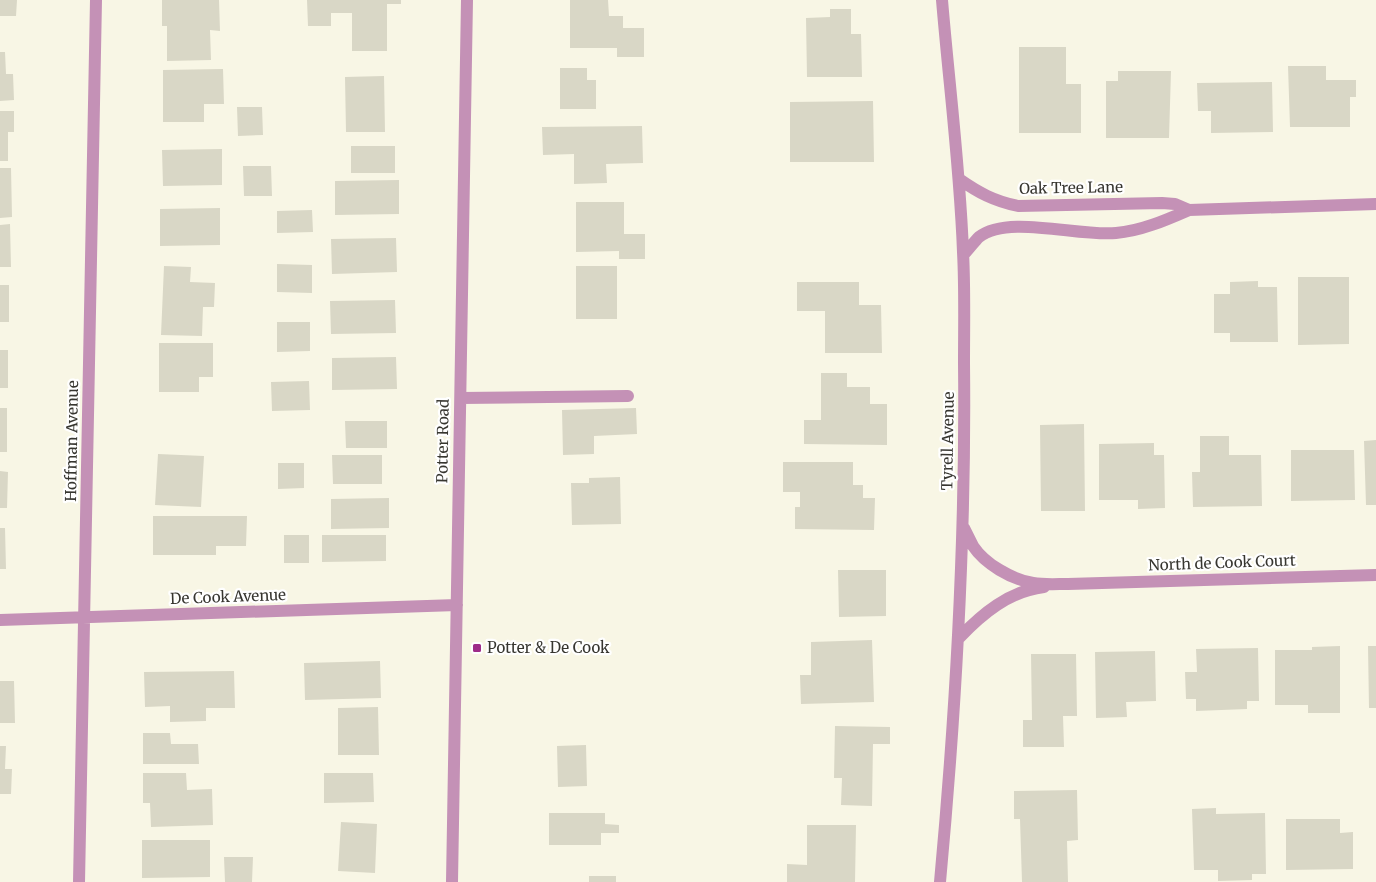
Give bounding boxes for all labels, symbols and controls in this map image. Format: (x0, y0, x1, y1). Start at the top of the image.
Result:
street label: Oak Tree Lane (1019, 177, 1123, 198)
street label: Hoffman Avenue (61, 380, 82, 502)
street label: Tyrell Avenue (937, 391, 958, 491)
street label: Potter Road (432, 399, 453, 483)
street label: North de Cook Court (1148, 550, 1296, 575)
street label: De Cook Avenue (170, 585, 286, 608)
place label: Potter & De Cook (487, 638, 610, 657)
marker: Potter & De Cook (471, 642, 483, 654)

